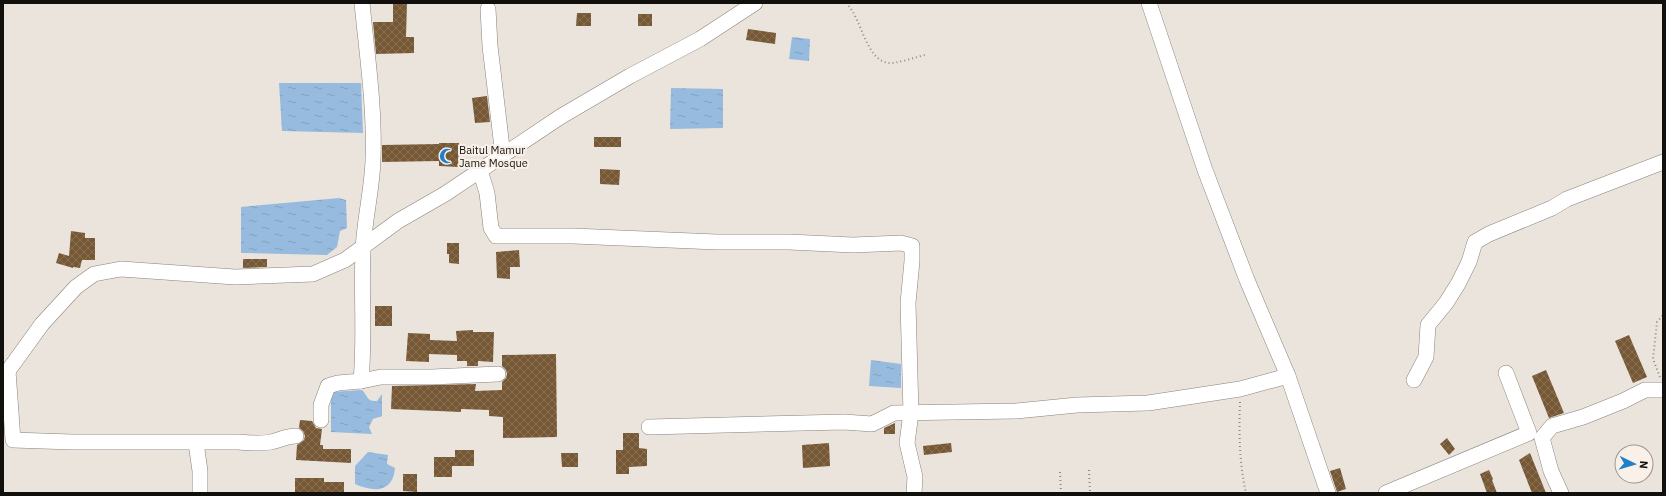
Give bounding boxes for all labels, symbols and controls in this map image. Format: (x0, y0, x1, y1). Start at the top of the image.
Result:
place label: Baitul Mamur Jame Mosque (459, 143, 528, 170)
mosque icon: Baitul Mamur Jame Mosque (438, 147, 456, 165)
north arrow (1614, 444, 1654, 484)
text: N (1637, 460, 1651, 469)

